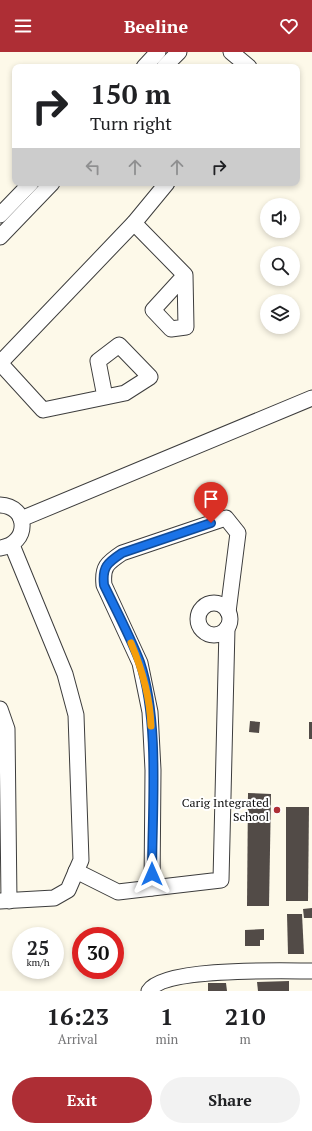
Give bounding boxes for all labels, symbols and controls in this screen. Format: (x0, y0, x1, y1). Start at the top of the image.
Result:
text: Beeline (124, 14, 188, 38)
icon: menu (12, 15, 34, 37)
icon: heart (278, 15, 300, 37)
text: 150 m (90, 75, 171, 112)
icon: right (24, 80, 76, 132)
text: Turn right (90, 111, 172, 135)
icon: left (82, 156, 104, 178)
icon: ahead (124, 156, 146, 178)
icon: ahead (166, 156, 188, 178)
icon: right (208, 156, 230, 178)
map controls (260, 198, 300, 334)
button: sound (260, 198, 300, 238)
button: search (260, 246, 300, 286)
button: layers (260, 294, 300, 334)
pin (194, 482, 228, 523)
icon: arrive (200, 488, 222, 510)
place label: Carig Integrated School (182, 795, 269, 824)
marker: Carig Integrated School (272, 805, 282, 815)
position arrow (131, 853, 173, 895)
speed limit sign: 30 (72, 927, 124, 979)
text: 25 (27, 934, 49, 961)
text: km/h (26, 956, 50, 969)
text: 16:23 (46, 1000, 109, 1032)
text: 1 (160, 1000, 174, 1032)
text: 210 (225, 1000, 265, 1032)
text: Arrival (58, 1030, 98, 1048)
text: min (155, 1030, 178, 1048)
text: m (240, 1030, 251, 1048)
button: Exit (12, 1077, 152, 1123)
button: Share (160, 1077, 300, 1123)

